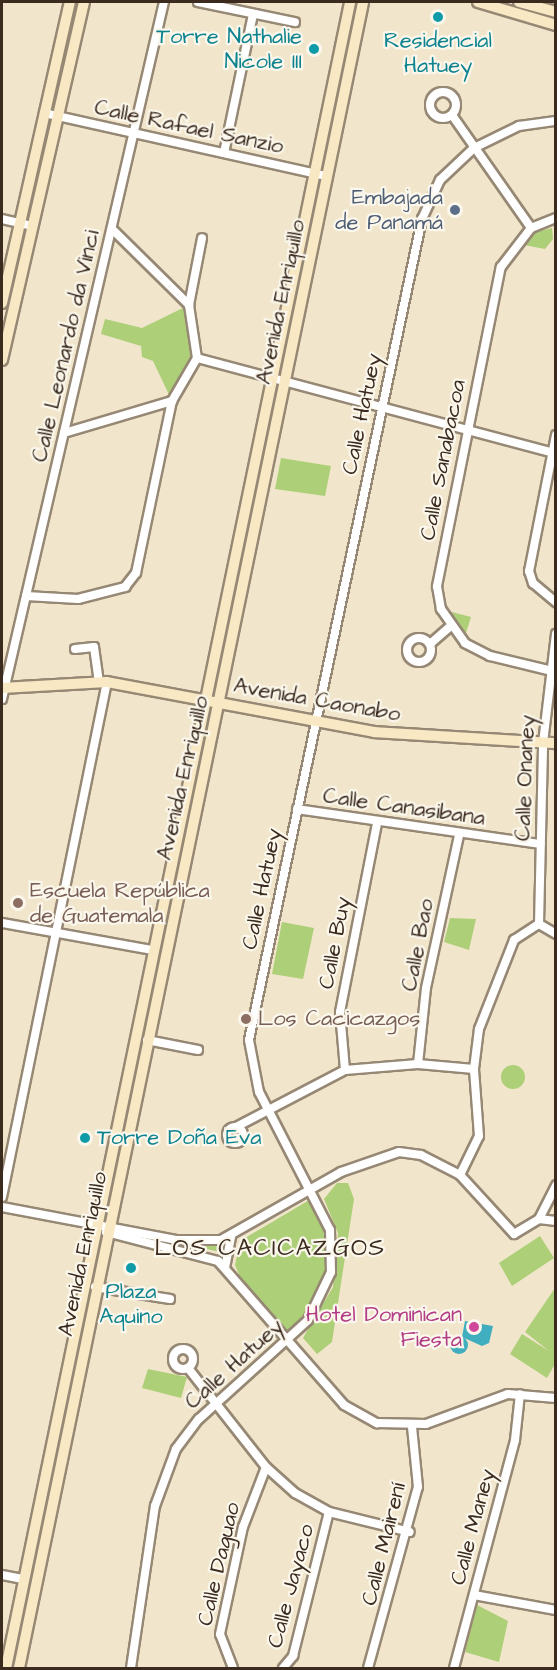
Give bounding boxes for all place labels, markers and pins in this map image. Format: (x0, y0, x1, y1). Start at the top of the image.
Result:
marker: Residencial Hatuey (431, 10, 445, 24)
place label: Torre Nathalie Nicole III (156, 23, 302, 74)
place label: Residencial Hatuey (384, 27, 492, 78)
marker: Torre Nathalie Nicole III (307, 42, 321, 56)
place label: Embajada de Panamá (335, 184, 443, 236)
marker: Embajada de Panamá (448, 203, 462, 217)
place label: Escuela República de Guatemala (30, 877, 210, 928)
marker: Escuela República de Guatemala (11, 896, 25, 910)
place label: Los Cacicazgos (258, 1006, 420, 1032)
marker: Los Cacicazgos (239, 1012, 253, 1026)
place label: Torre Doña Eva (97, 1125, 261, 1151)
marker: Torre Doña Eva (78, 1131, 92, 1145)
marker: Plaza Aquino (124, 1261, 138, 1275)
place label: Plaza Aquino (99, 1278, 163, 1330)
place label: Hotel Dominican Fiesta (306, 1301, 462, 1352)
marker: Hotel Dominican Fiesta (467, 1320, 481, 1334)

